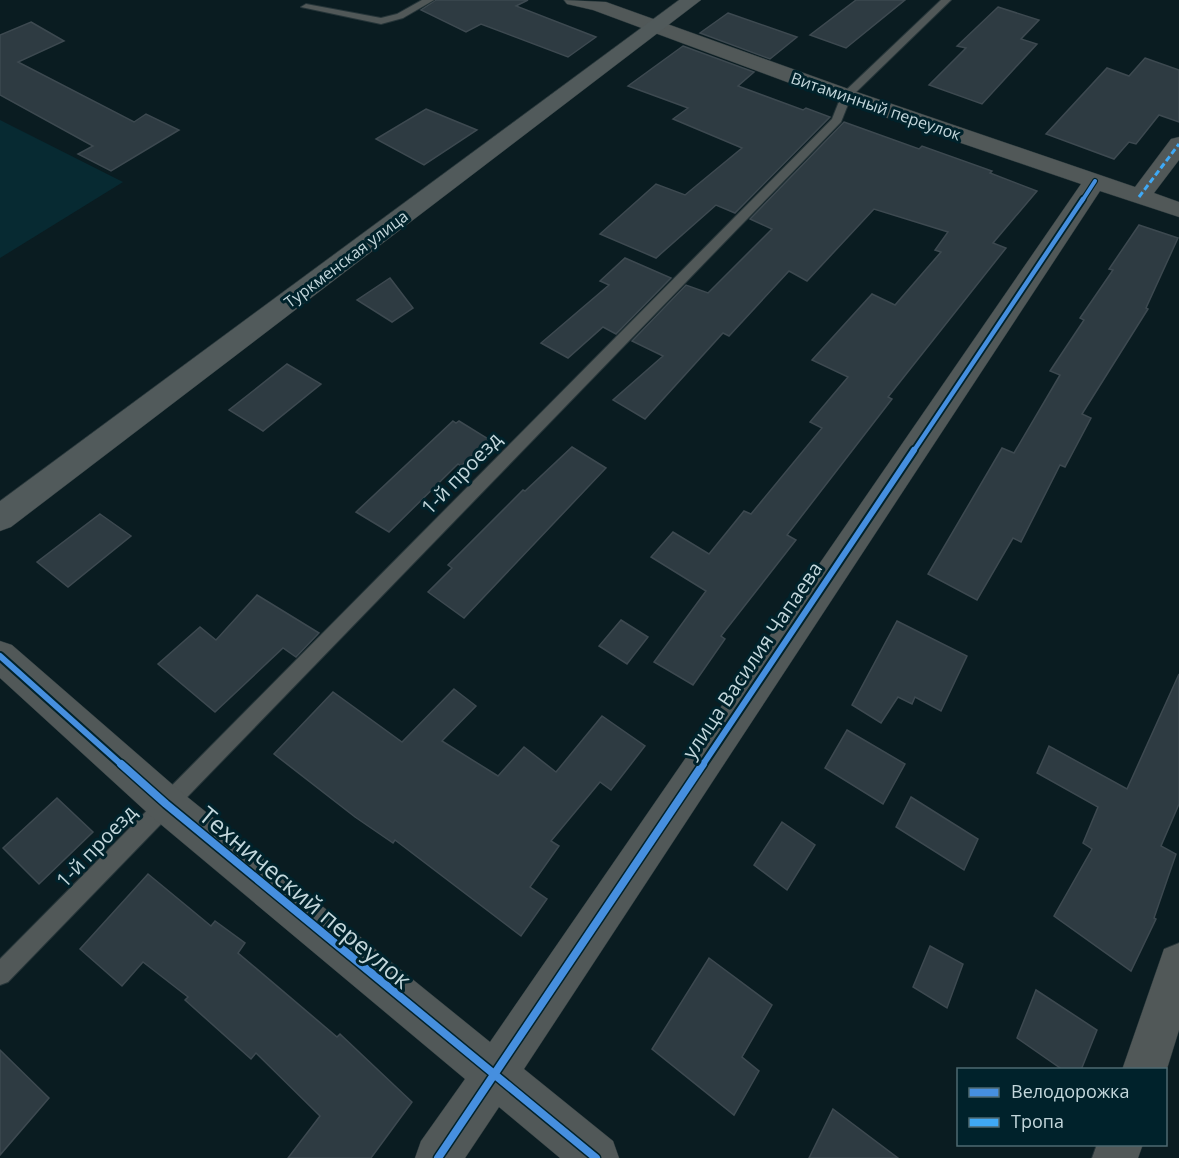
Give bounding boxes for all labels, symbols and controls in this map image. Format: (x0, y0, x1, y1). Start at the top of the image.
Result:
street label: Витаминный переулок (788, 67, 965, 146)
street label: Туркменская улица (280, 205, 412, 313)
street label: 1-й проезд (415, 426, 507, 520)
street label: улица Василия Чапаева (676, 556, 828, 764)
street label: Технический переулок (193, 798, 420, 996)
street label: 1-й проезд (50, 799, 142, 893)
legend (957, 1068, 1167, 1146)
text: Велодорожка (1011, 1079, 1129, 1103)
text: Тропа (1011, 1109, 1064, 1133)

